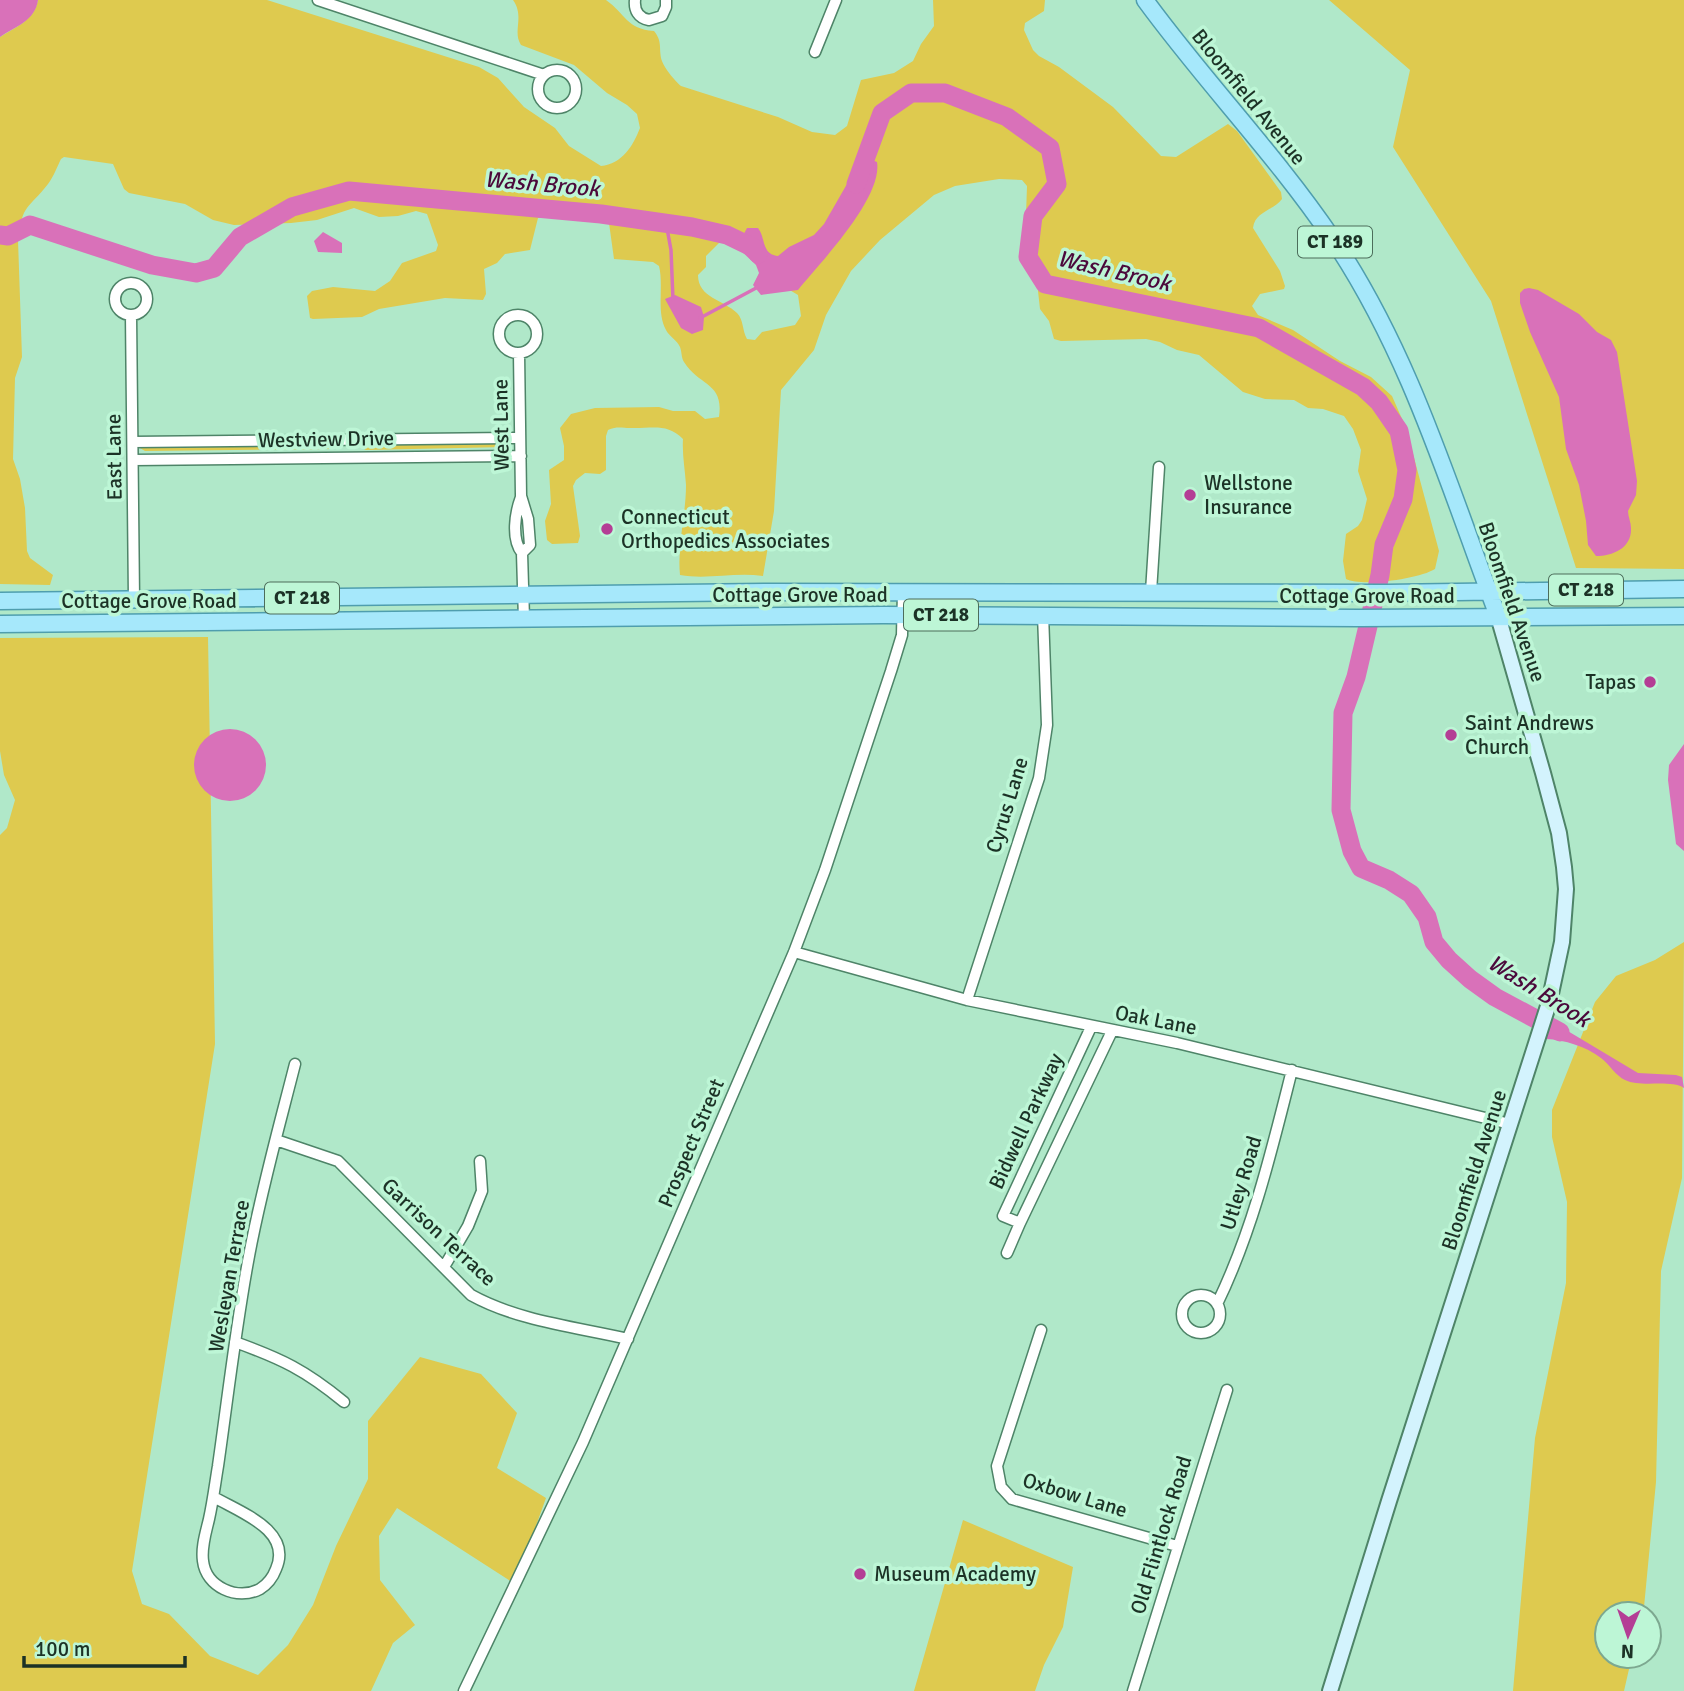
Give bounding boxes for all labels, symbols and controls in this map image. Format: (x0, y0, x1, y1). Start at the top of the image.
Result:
street label: Bloomfield Avenue (1186, 24, 1312, 170)
water label: Wash Brook (483, 165, 603, 204)
road number: CT 189 (1298, 226, 1372, 258)
water label: Wash Brook (1055, 244, 1176, 299)
street label: West Lane (487, 379, 515, 471)
street label: East Lane (100, 413, 128, 501)
street label: Westview Drive (258, 425, 394, 453)
place label: Wellstone Insurance (1204, 470, 1293, 520)
marker: Wellstone Insurance (1182, 487, 1198, 503)
place label: Connecticut Orthopedics Associates (621, 504, 830, 554)
street label: Bloomfield Avenue (1472, 519, 1552, 685)
marker: Connecticut Orthopedics Associates (599, 521, 615, 537)
road number: CT 218 (1549, 575, 1623, 606)
road number: CT 218 (265, 582, 339, 614)
street label: Cottage Grove Road (712, 582, 888, 608)
street label: Cottage Grove Road (1279, 583, 1455, 609)
street label: Cottage Grove Road (61, 588, 237, 614)
road number: CT 218 (904, 600, 978, 630)
place label: Tapas (1586, 669, 1636, 695)
marker: Tapas (1642, 674, 1658, 690)
place label: Saint Andrews Church (1465, 710, 1594, 760)
marker: Saint Andrews Church (1443, 727, 1459, 743)
street label: Cyrus Lane (980, 754, 1034, 856)
water label: Wash Brook (1483, 948, 1598, 1035)
street label: Oak Lane (1113, 999, 1199, 1041)
street label: Bidwell Parkway (983, 1049, 1069, 1193)
street label: Prospect Street (652, 1075, 730, 1211)
street label: Bloomfield Avenue (1436, 1086, 1512, 1254)
street label: Utley Road (1214, 1133, 1268, 1233)
street label: Garrison Terrace (376, 1172, 502, 1292)
street label: Wesleyan Terrace (203, 1198, 255, 1354)
street label: Old Flintlock Road (1125, 1453, 1197, 1617)
street label: Oxbow Lane (1019, 1467, 1131, 1523)
place label: Museum Academy (874, 1561, 1036, 1587)
marker: Museum Academy (852, 1566, 868, 1582)
north arrow (1593, 1600, 1663, 1670)
scale bar (24, 1624, 186, 1668)
text: 100 m (35, 1636, 90, 1662)
text: N (1620, 1639, 1634, 1663)

